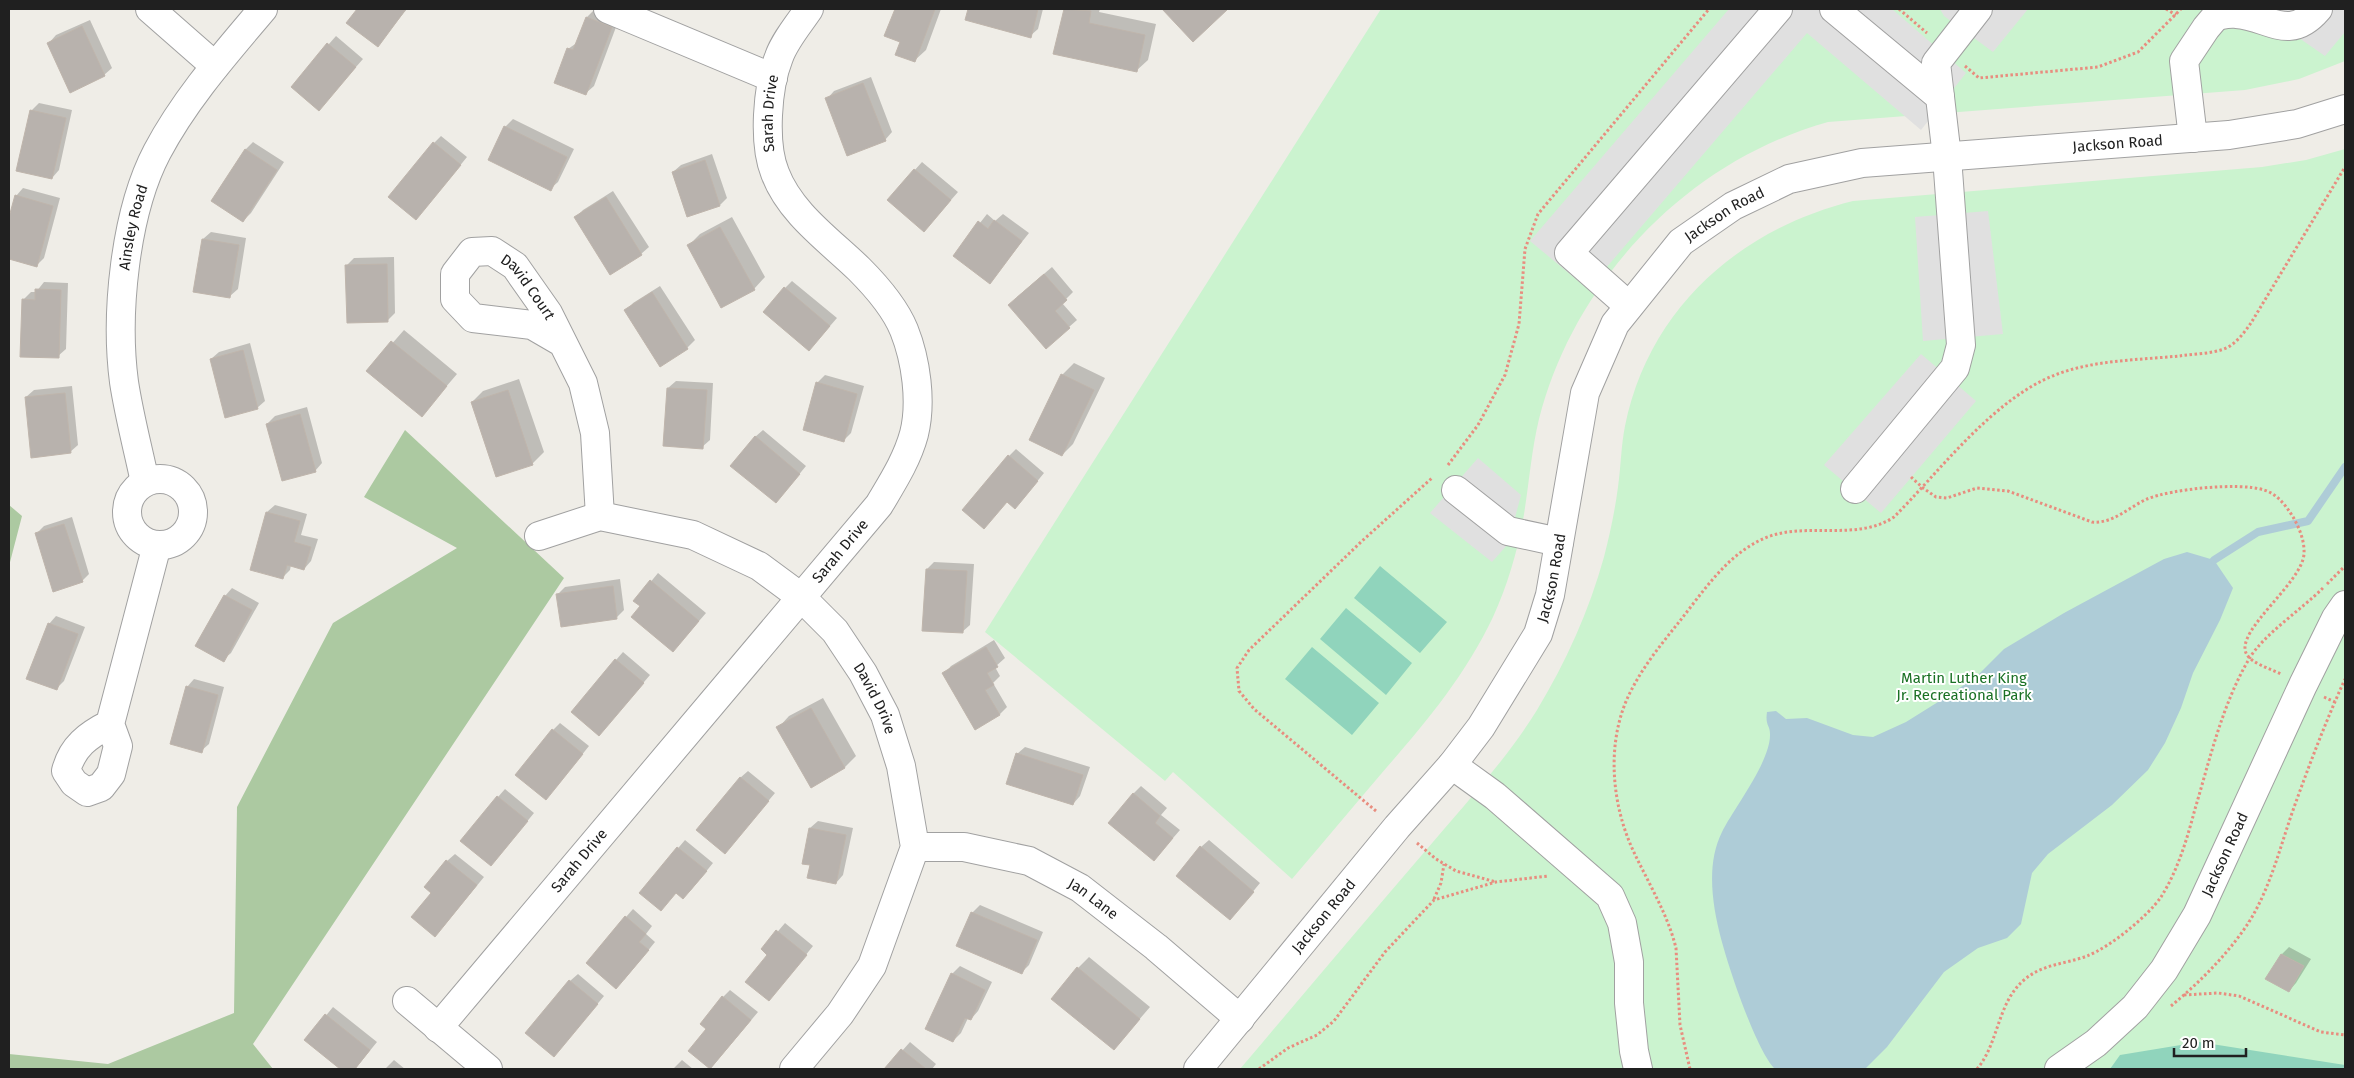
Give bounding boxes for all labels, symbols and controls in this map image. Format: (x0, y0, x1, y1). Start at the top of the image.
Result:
street label: Sarah Drive (759, 73, 782, 153)
street label: Jackson Road (2072, 131, 2164, 156)
street label: Ainsley Road (115, 182, 152, 271)
street label: Jackson Road (1681, 183, 1767, 246)
street label: David Court (497, 250, 559, 323)
street label: Sarah Drive (808, 515, 872, 586)
street label: Jackson Road (1533, 532, 1570, 625)
street label: David Drive (850, 659, 899, 736)
park label: Martin Luther King Jr. Recreational Park (1896, 669, 2032, 704)
street label: Jackson Road (2198, 810, 2252, 900)
street label: Sarah Drive (547, 825, 611, 896)
street label: Jan Lane (1065, 874, 1122, 923)
street label: Jackson Road (1288, 875, 1360, 957)
scale bar (2174, 1026, 2246, 1058)
text: 20 m (2182, 1034, 2215, 1052)

